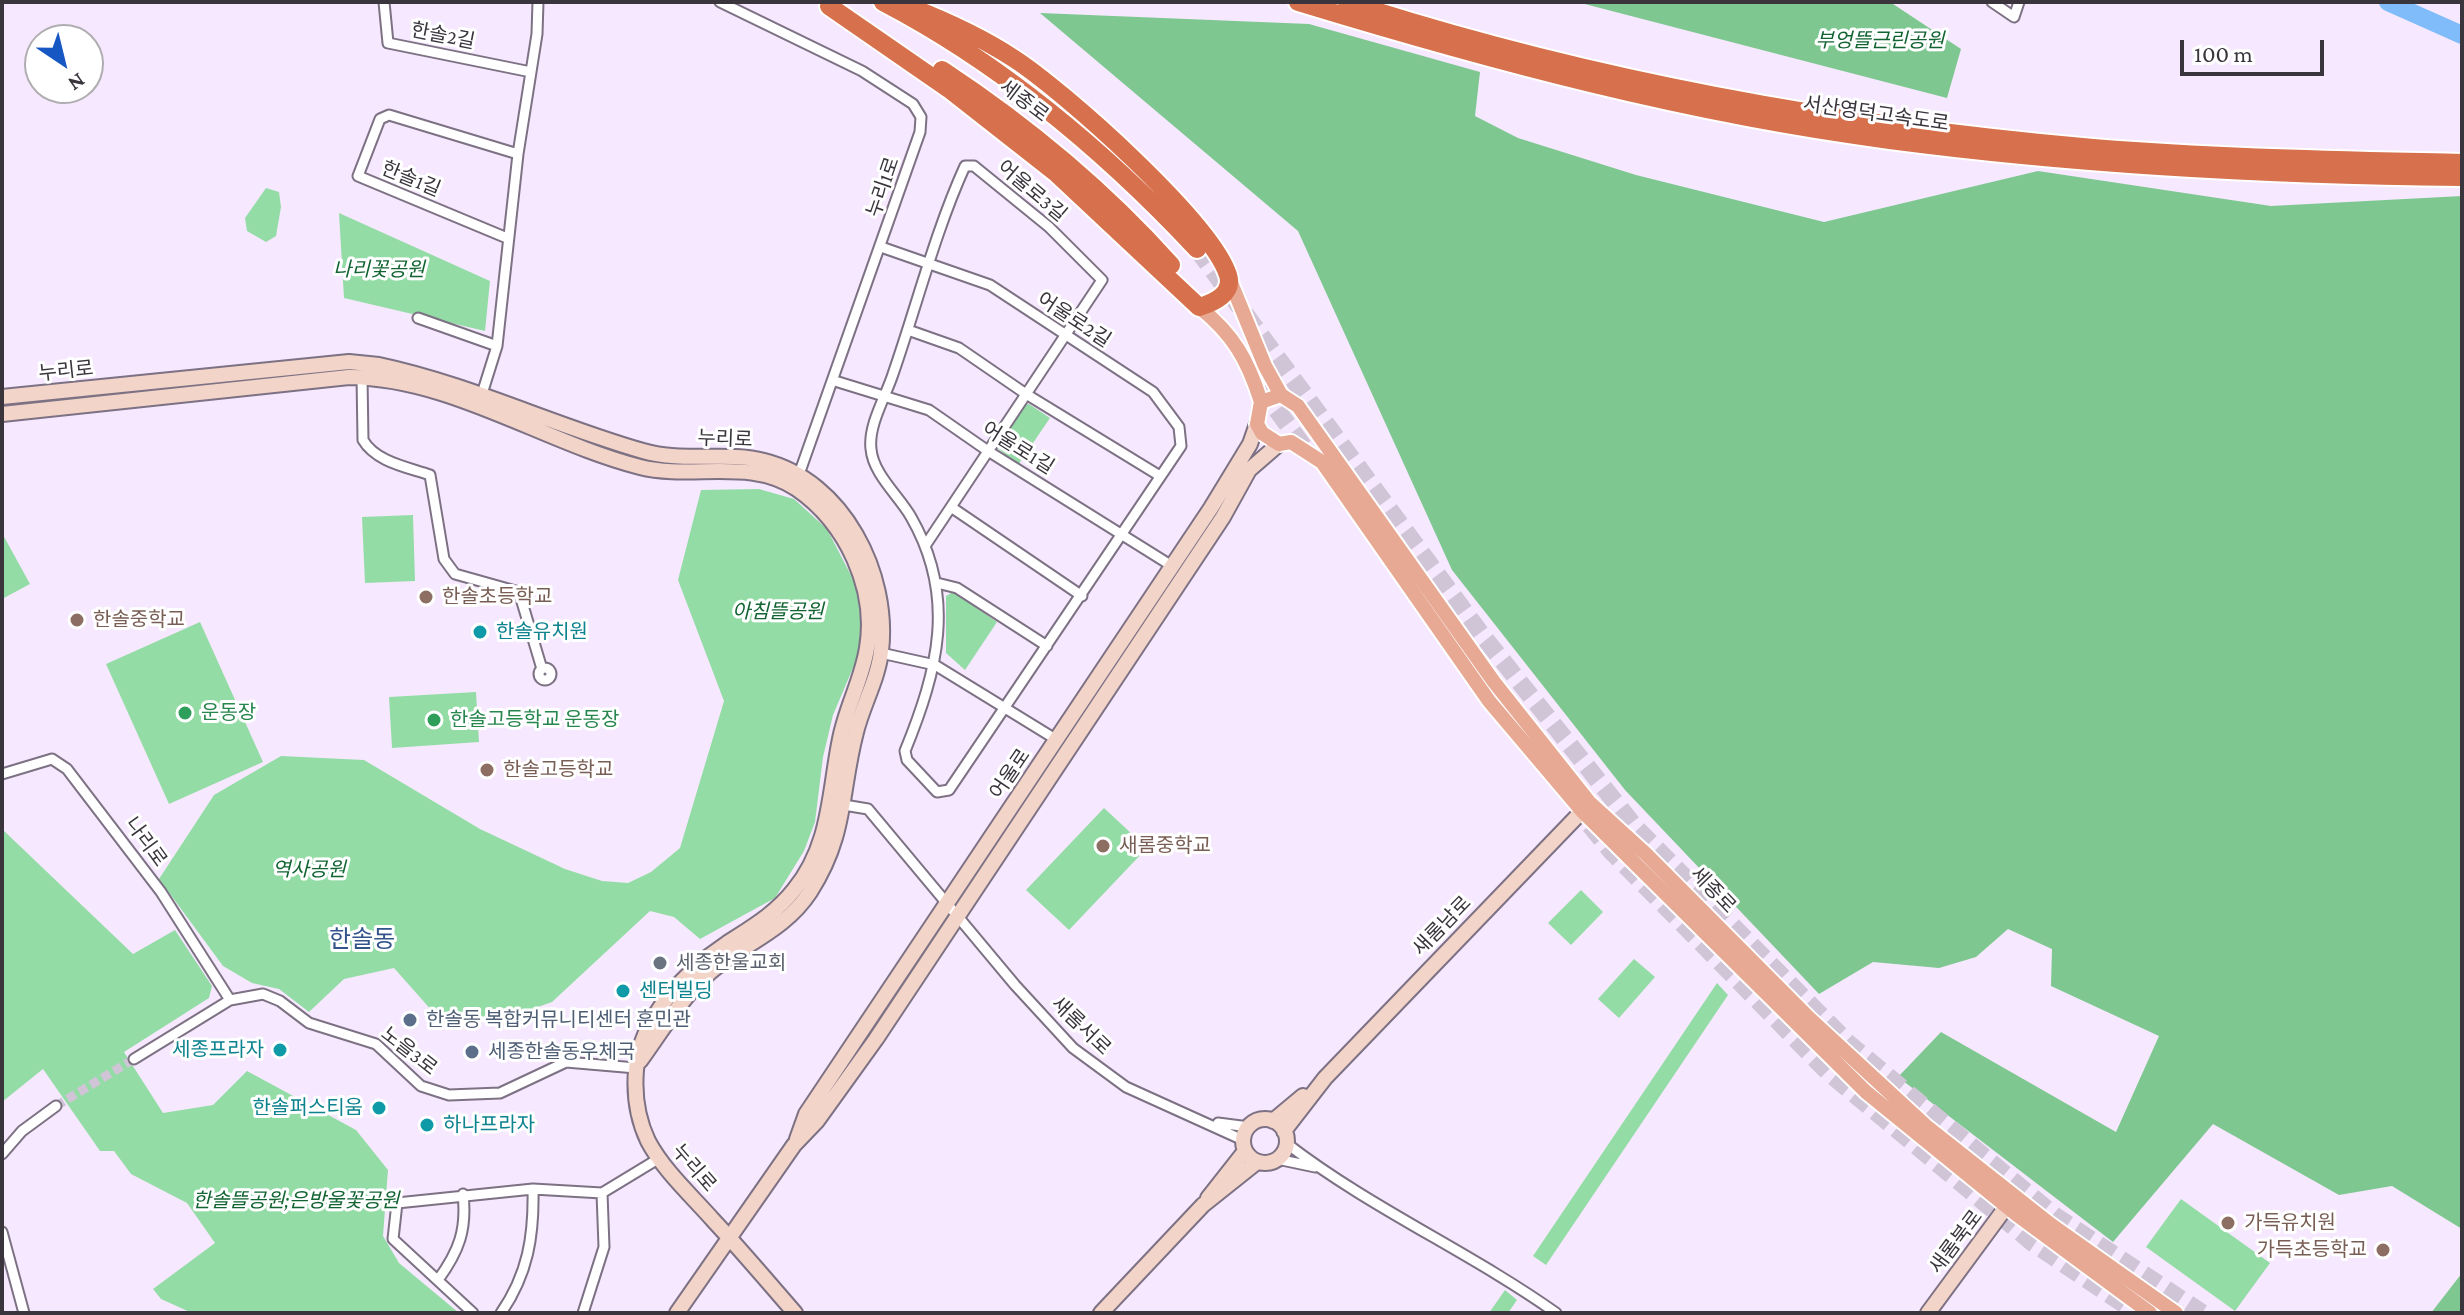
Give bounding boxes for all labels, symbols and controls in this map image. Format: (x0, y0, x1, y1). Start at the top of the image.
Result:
street label: 한솔2길 (409, 18, 477, 54)
north arrow (24, 24, 104, 104)
scale bar (2184, 24, 2328, 74)
park label: 부엉뜰근린공원 (1816, 29, 1944, 53)
text: 100 m (2194, 40, 2253, 67)
text: N (64, 68, 90, 97)
street label: 세종로 (995, 75, 1053, 127)
street label: 서산영덕고속도로 (1801, 92, 1951, 136)
street label: 누리1로 (862, 154, 904, 220)
street label: 어울로3길 (992, 155, 1072, 227)
street label: 한솔1길 (378, 156, 444, 202)
park label: 나리꽃공원 (333, 258, 425, 282)
street label: 어울로2길 (1033, 287, 1115, 353)
street label: 누리로 (37, 356, 95, 386)
street label: 어울로1길 (978, 417, 1058, 479)
street label: 누리로 (697, 426, 753, 452)
place label: 한솔초등학교 (442, 585, 552, 609)
marker: 한솔초등학교 (417, 588, 435, 606)
park label: 아침뜰공원 (732, 600, 824, 624)
place label: 한솔중학교 (93, 608, 185, 632)
marker: 한솔중학교 (68, 611, 86, 629)
place label: 한솔유치원 (496, 620, 588, 644)
marker: 한솔유치원 (471, 623, 489, 641)
place label: 운동장 (201, 701, 256, 725)
marker: 운동장 (176, 704, 194, 722)
place label: 한솔고등학교 운동장 (450, 708, 619, 732)
marker: 한솔고등학교 운동장 (425, 711, 443, 729)
street label: 어울로 (985, 744, 1035, 804)
place label: 한솔고등학교 (503, 758, 613, 782)
marker: 한솔고등학교 (478, 761, 496, 779)
street label: 나리로 (120, 813, 172, 871)
place label: 새롬중학교 (1119, 834, 1211, 858)
marker: 새롬중학교 (1094, 837, 1112, 855)
park label: 역사공원 (272, 858, 346, 882)
street label: 세종로 (1685, 862, 1741, 918)
street label: 새롬남로 (1408, 891, 1476, 961)
district label: 한솔동 (329, 926, 395, 954)
place label: 세종한울교회 (676, 951, 786, 975)
marker: 세종한울교회 (651, 954, 669, 972)
place label: 센터빌딩 (639, 979, 713, 1003)
marker: 센터빌딩 (614, 982, 632, 1000)
street label: 새롬서로 (1046, 992, 1116, 1060)
place label: 한솔동 복합커뮤니티센터 훈민관 (426, 1008, 691, 1032)
marker: 한솔동 복합커뮤니티센터 훈민관 (401, 1011, 419, 1029)
street label: 노을3로 (376, 1022, 442, 1080)
place label: 세종프라자 (172, 1038, 264, 1062)
place label: 세종한솔동우체국 (488, 1040, 635, 1064)
marker: 세종프라자 (271, 1041, 289, 1059)
marker: 세종한솔동우체국 (463, 1043, 481, 1061)
place label: 한솔퍼스티움 (253, 1096, 363, 1120)
marker: 한솔퍼스티움 (370, 1099, 388, 1117)
place label: 하나프라자 (443, 1113, 535, 1137)
marker: 하나프라자 (418, 1116, 436, 1134)
street label: 누리로 (667, 1139, 721, 1197)
park label: 한솔뜰공원;은방울꽃공원 (193, 1189, 399, 1213)
street label: 새롬북로 (1924, 1205, 1988, 1279)
place label: 가득유치원 (2244, 1211, 2336, 1235)
marker: 가득유치원 (2219, 1214, 2237, 1232)
place label: 가득초등학교 (2257, 1238, 2367, 1262)
marker: 가득초등학교 (2374, 1241, 2392, 1259)

